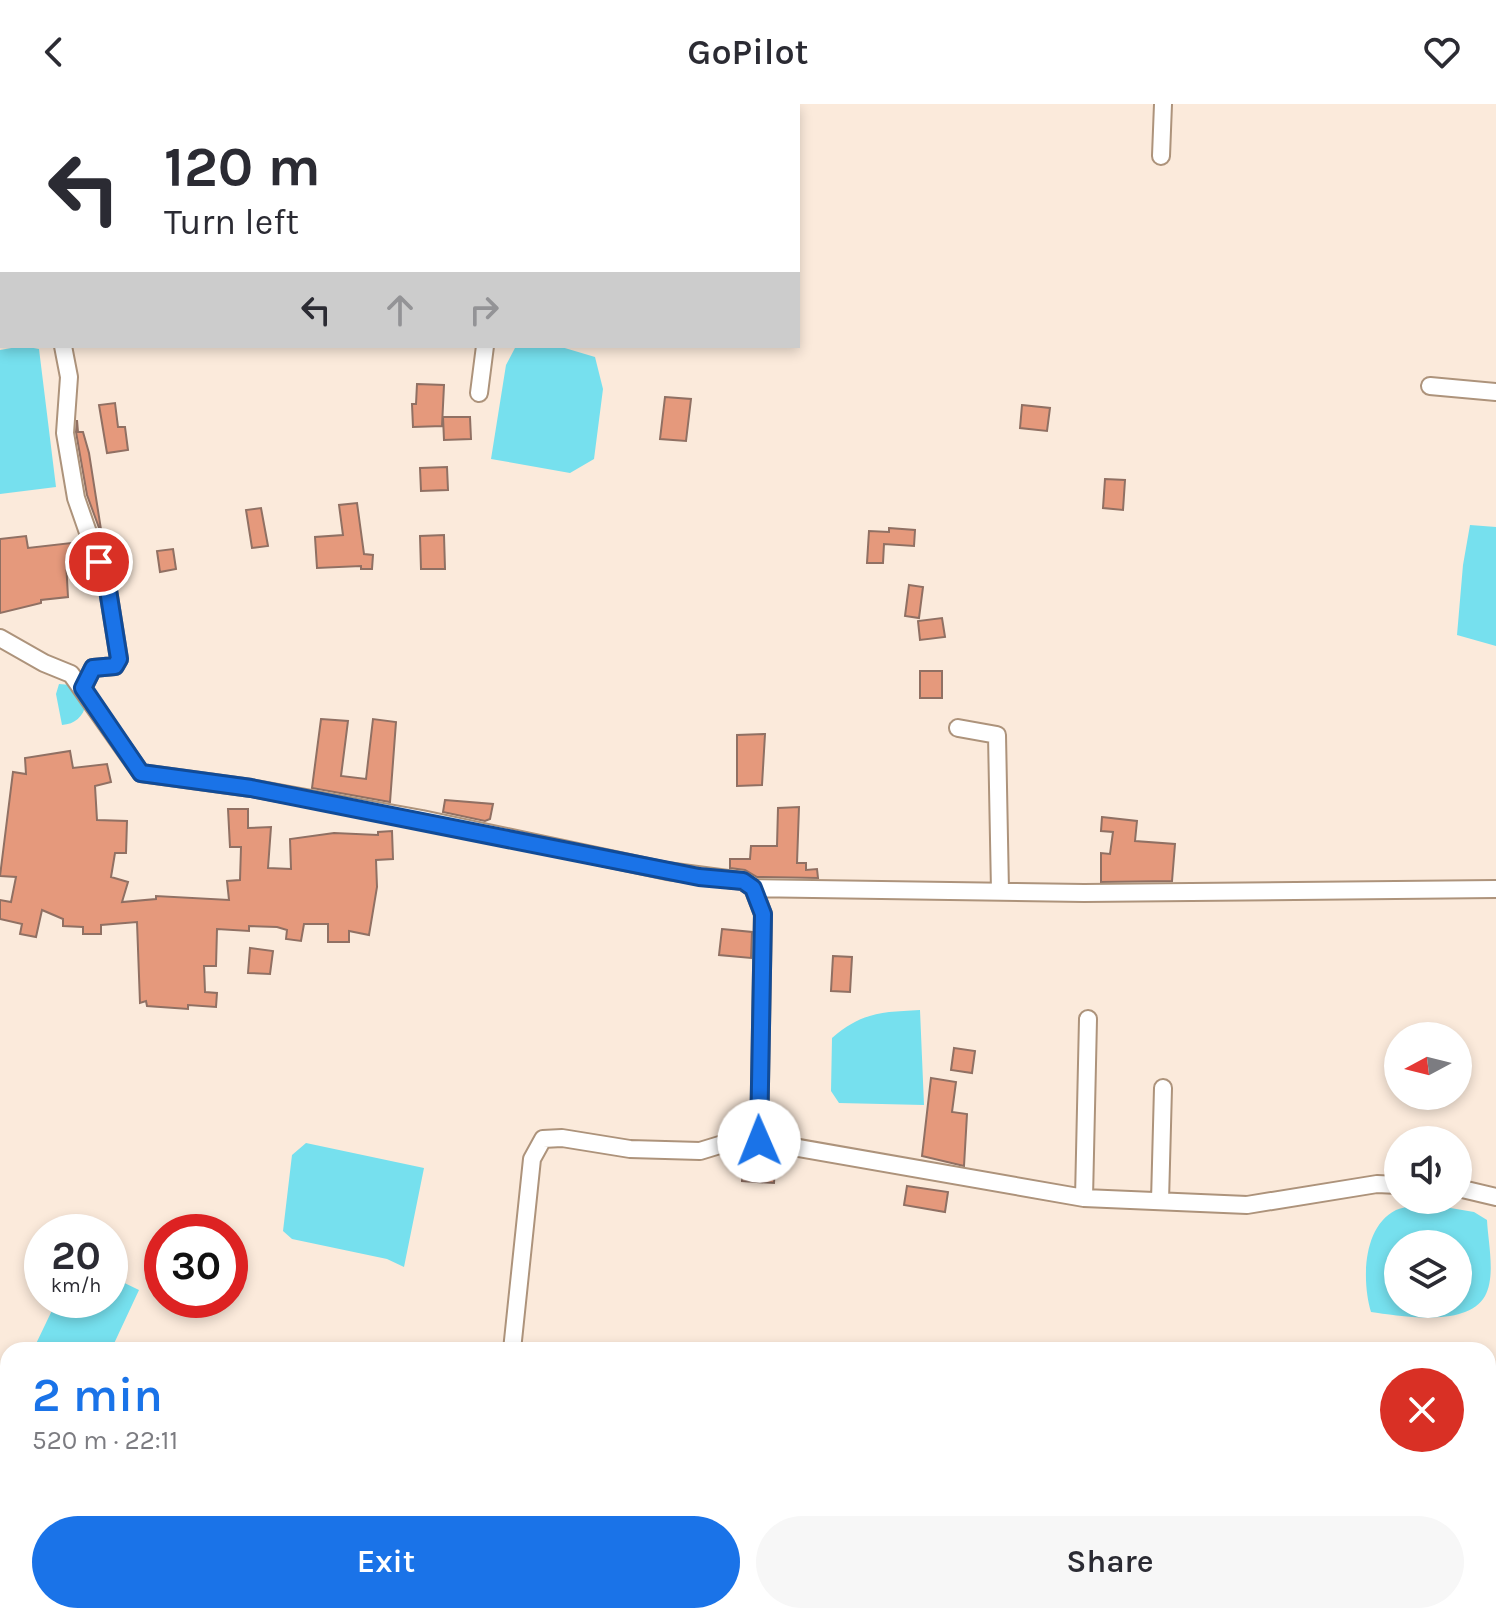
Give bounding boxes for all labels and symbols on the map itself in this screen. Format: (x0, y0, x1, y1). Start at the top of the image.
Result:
pin (65, 528, 133, 596)
north arrow (1384, 1022, 1472, 1110)
position arrow (717, 1099, 801, 1183)
speed limit sign: 30 (144, 1214, 248, 1318)

